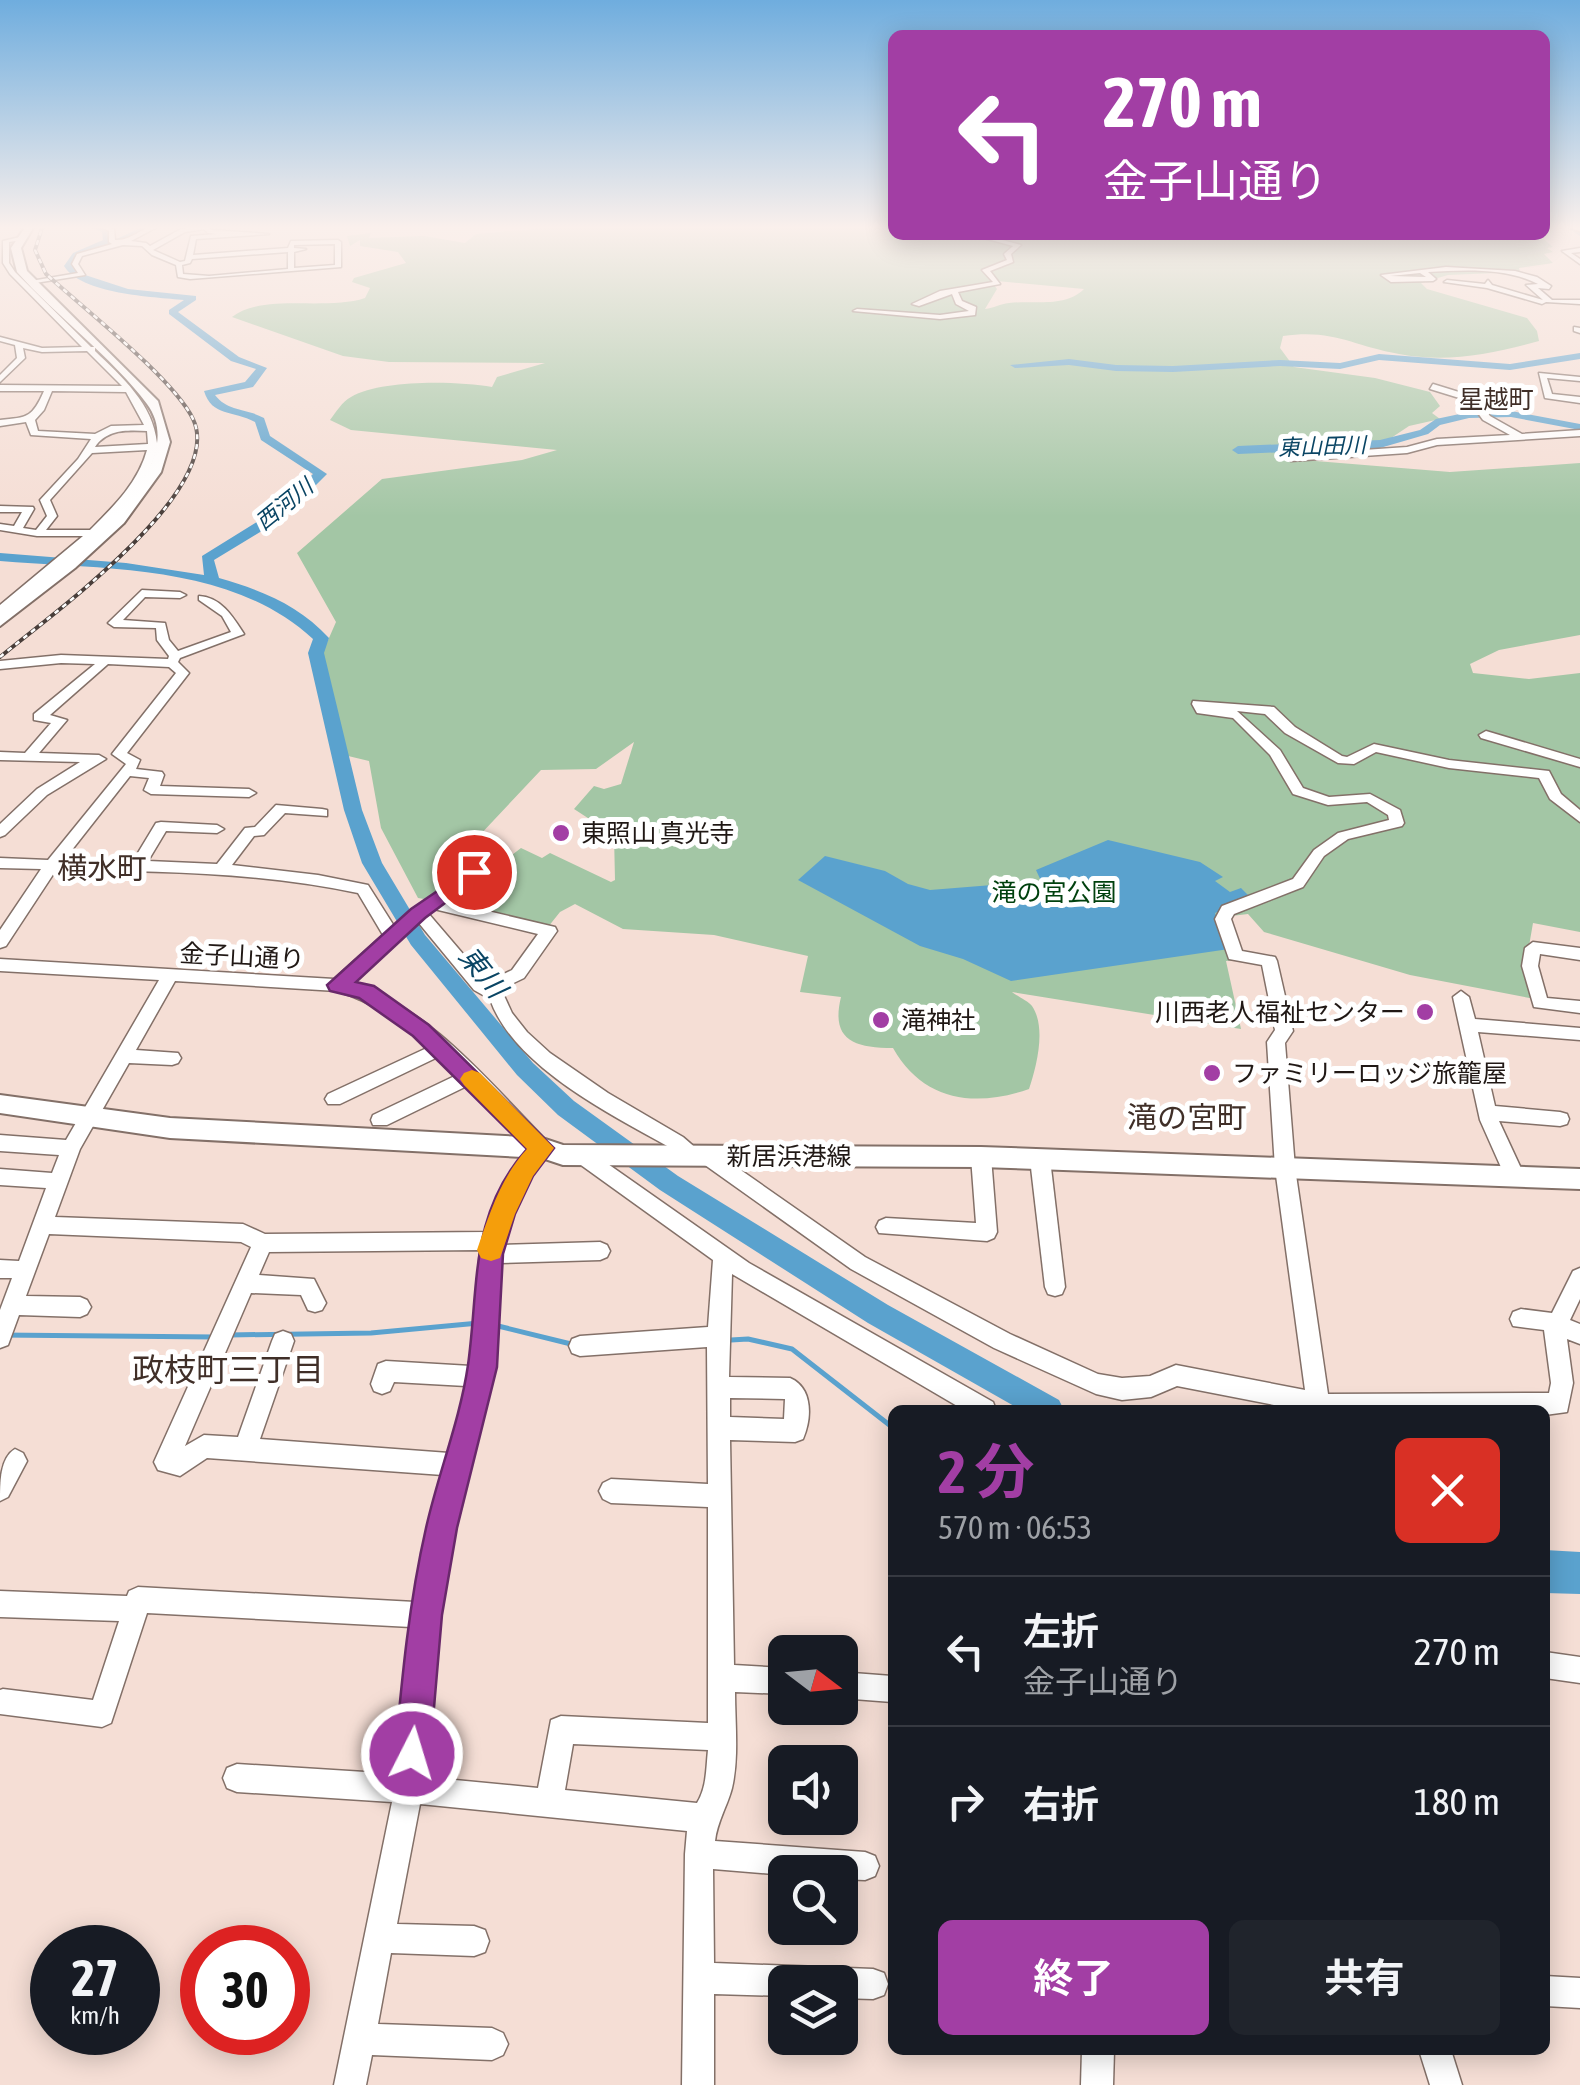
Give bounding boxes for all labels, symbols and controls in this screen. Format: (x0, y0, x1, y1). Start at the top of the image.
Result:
text: 270 m (1103, 62, 1262, 142)
icon: left (938, 70, 1068, 200)
text: 金子山通り (1103, 155, 1328, 207)
district label: 星越町 (1458, 385, 1534, 413)
water label: 東山田川 (1278, 431, 1368, 461)
water label: 西河川 (250, 472, 319, 535)
place label: 東照山 真光寺 (581, 819, 734, 847)
marker: 東照山 真光寺 (550, 822, 572, 844)
pin (432, 830, 517, 915)
icon: arrive (447, 845, 502, 900)
district label: 横水町 (57, 851, 147, 885)
park label: 滝の宮公園 (991, 878, 1117, 906)
street label: 金子山通り (179, 939, 305, 973)
water label: 東川 (453, 940, 515, 1006)
place label: 川西老人福祉センター (1155, 998, 1405, 1026)
marker: 川西老人福祉センター (1414, 1001, 1436, 1023)
place label: 滝神社 (901, 1006, 976, 1034)
marker: 滝神社 (870, 1009, 892, 1031)
place label: ファミリーロッジ旅籠屋 (1232, 1059, 1507, 1087)
marker: ファミリーロッジ旅籠屋 (1201, 1062, 1223, 1084)
district label: 滝の宮町 (1127, 1100, 1247, 1134)
street label: 新居浜港線 (726, 1142, 852, 1170)
district label: 政枝町三丁目 (132, 1351, 324, 1388)
text: 2 分 (938, 1437, 1034, 1506)
button: close (1395, 1438, 1500, 1543)
text: 570 m · 06:53 (938, 1509, 1092, 1546)
text: 左折 (1023, 1610, 1099, 1653)
icon: left (938, 1624, 993, 1679)
text: 270 m (1414, 1630, 1500, 1673)
north arrow (768, 1635, 858, 1725)
map controls (768, 1635, 858, 2055)
text: 金子山通り (1023, 1663, 1183, 1700)
position arrow (360, 1702, 464, 1806)
button: sound (768, 1745, 858, 1835)
icon: right (938, 1774, 993, 1829)
text: 180 m (1414, 1780, 1500, 1823)
text: 右折 (1023, 1783, 1099, 1826)
button: search (768, 1855, 858, 1945)
button: 終了 (938, 1920, 1209, 2035)
button: 共有 (1229, 1920, 1500, 2035)
speed limit sign: 30 (180, 1925, 310, 2055)
text: 27 (71, 1949, 118, 2007)
button: layers (768, 1965, 858, 2055)
text: km/h (70, 2001, 120, 2029)

